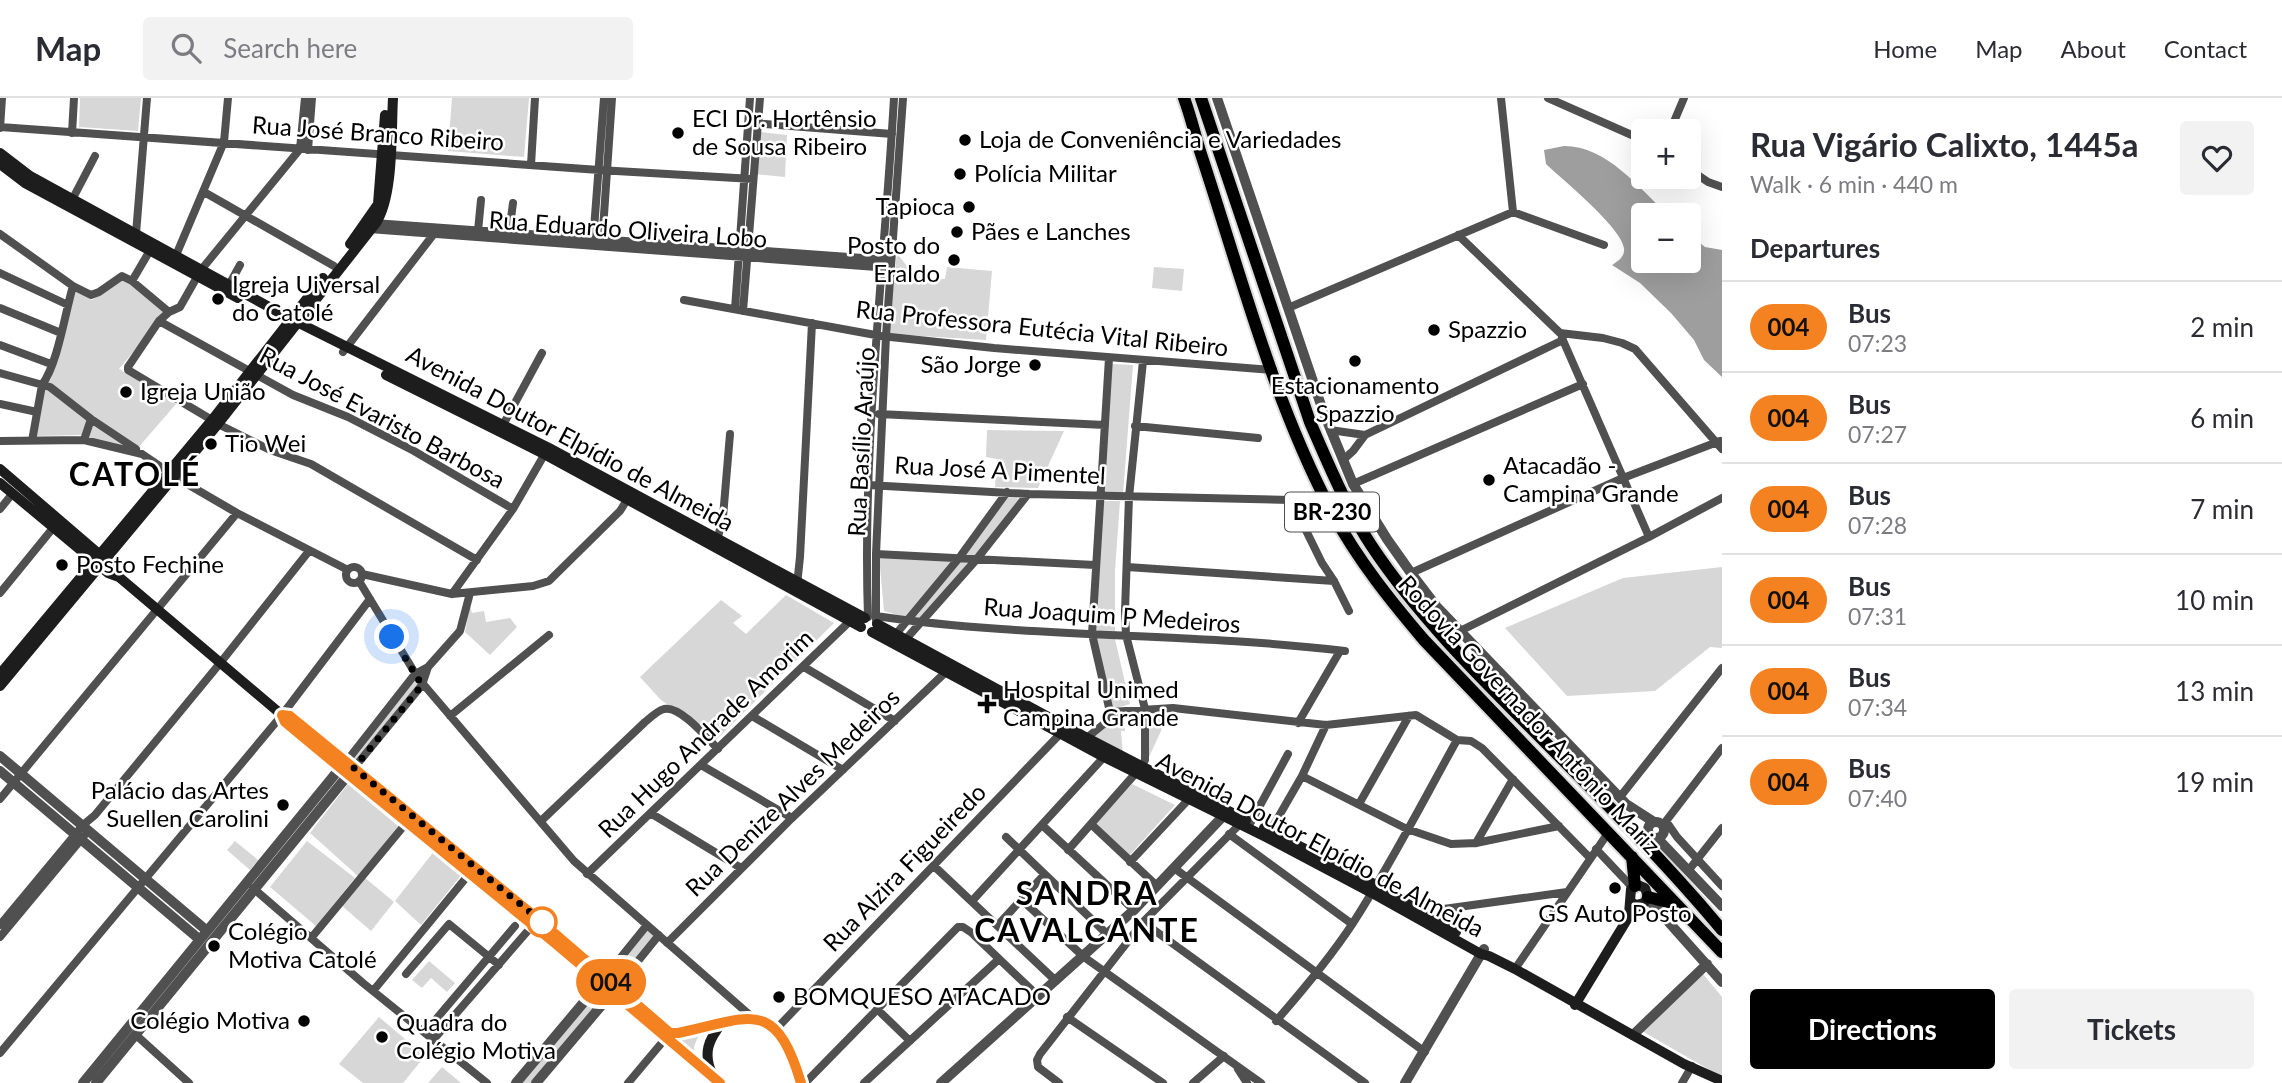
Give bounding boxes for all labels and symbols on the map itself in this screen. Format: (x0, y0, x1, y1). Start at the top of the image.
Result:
place label: ECI Dr. Hortênsio de Sousa Ribeiro (692, 103, 877, 160)
street label: Rua José Branco Ribeiro (251, 109, 505, 156)
place label: Loja de Conveniência e Variedades (979, 124, 1341, 153)
marker: ECI Dr. Hortênsio de Sousa Ribeiro (670, 125, 686, 141)
marker: Loja de Conveniência e Variedades (957, 132, 973, 148)
place label: Polícia Militar (974, 158, 1117, 187)
marker: Polícia Militar (952, 166, 968, 182)
place label: Tapioca (875, 191, 955, 220)
marker: Tapioca (961, 199, 977, 215)
street label: Rua Eduardo Oliveira Lobo (488, 204, 768, 253)
place label: Pães e Lanches (971, 216, 1131, 245)
marker: Pães e Lanches (949, 224, 965, 240)
place label: Posto do Eraldo (847, 230, 940, 287)
marker: Posto do Eraldo (946, 252, 962, 268)
place label: Igreja Uiversal do Catolé (232, 269, 380, 326)
marker: Igreja Uiversal do Catolé (210, 291, 226, 307)
street label: Rua Professora Eutécia Vital Ribeiro (854, 294, 1230, 362)
place label: Spazzio (1448, 314, 1527, 343)
marker: Spazzio (1426, 322, 1442, 338)
street label: Avenida Doutor Elpídio de Almeida (402, 339, 739, 537)
street label: Rua José Evaristo Barbosa (255, 340, 510, 494)
street label: Rua Basílio Araújo (841, 346, 880, 537)
place label: São Jorge (920, 349, 1021, 378)
marker: Estacionamento Spazzio (1347, 353, 1363, 369)
marker: São Jorge (1027, 357, 1043, 373)
place label: Estacionamento Spazzio (1271, 370, 1439, 427)
place label: Igreja União (140, 376, 266, 405)
marker: Igreja União (118, 384, 134, 400)
place label: Tio Wei (225, 428, 306, 457)
marker: Tio Wei (203, 436, 219, 452)
street label: Rua José A Pimentel (894, 449, 1106, 490)
place label: Atacadão - Campina Grande (1503, 450, 1679, 507)
district label: CATOLÉ (69, 454, 201, 493)
marker: Atacadão - Campina Grande (1481, 472, 1497, 488)
road number: BR-230 (1285, 492, 1379, 532)
place label: Posto Fechine (76, 549, 224, 578)
marker: Posto Fechine (54, 557, 70, 573)
street label: Rodovia Governador Antônio Mariz (1393, 569, 1667, 859)
street label: Rua Joaquim P Medeiros (983, 591, 1242, 638)
your location (374, 619, 409, 654)
street label: Rua Hugo Andrade Amorim (591, 623, 818, 843)
place label: Hospital Unimed Campina Grande (1003, 674, 1179, 731)
street label: Rua Denize Alves Medeiros (679, 682, 905, 902)
marker: Hospital Unimed Campina Grande (977, 694, 997, 714)
street label: Avenida Doutor Elpídio de Almeida (1152, 745, 1489, 943)
place label: Palácio das Artes Suellen Carolini (91, 775, 269, 832)
street label: Rua Alzira Figueiredo (816, 777, 991, 957)
marker: Palácio das Artes Suellen Carolini (275, 797, 291, 813)
district label: SANDRA CAVALCANTE (974, 873, 1200, 949)
marker: GS Auto Posto (1607, 880, 1623, 896)
place label: GS Auto Posto (1538, 898, 1692, 927)
unlabelled marker (527, 907, 557, 937)
place label: Colégio Motiva Catolé (228, 916, 377, 973)
marker: Colégio Motiva Catolé (206, 938, 222, 954)
line badge: 004 (571, 959, 651, 1005)
place label: BOMQUESO ATACADO (793, 981, 1051, 1010)
marker: BOMQUESO ATACADO (771, 989, 787, 1005)
place label: Colégio Motiva (130, 1005, 290, 1034)
place label: Quadra do Colégio Motiva (396, 1007, 556, 1064)
marker: Colégio Motiva (296, 1013, 312, 1029)
marker: Quadra do Colégio Motiva (374, 1029, 390, 1045)

